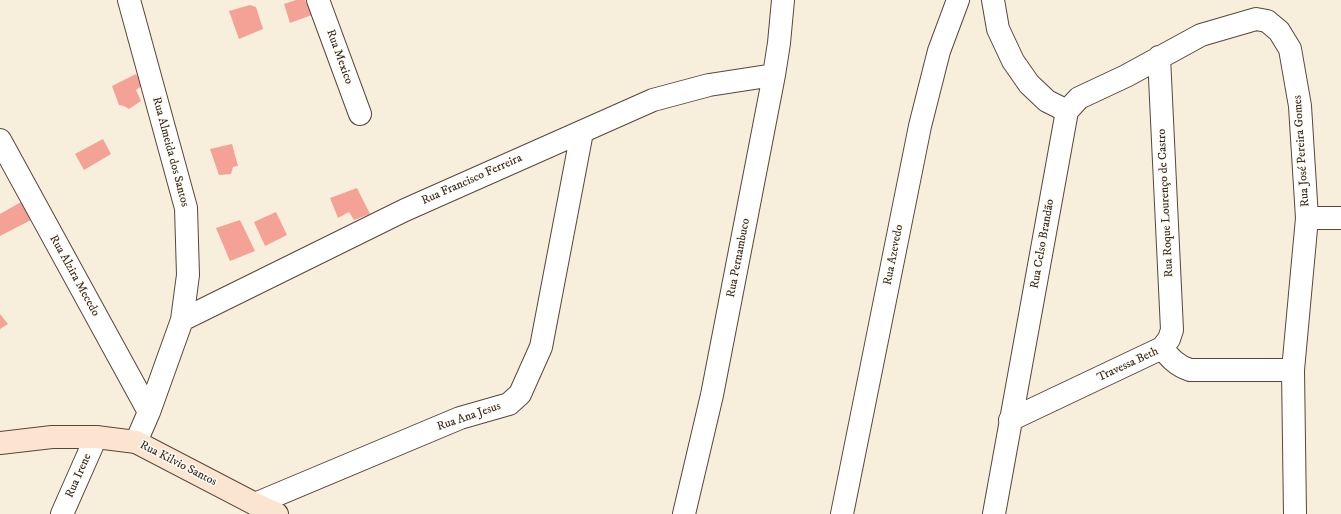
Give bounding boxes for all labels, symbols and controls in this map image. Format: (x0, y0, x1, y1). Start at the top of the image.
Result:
street label: Rua Mexico (322, 28, 356, 86)
street label: Rua José Pereira Gomes (1291, 95, 1313, 207)
street label: Rua Almeida dos Santos (148, 96, 192, 208)
street label: Rua Roque Lourenço de Castro (1155, 128, 1177, 278)
street label: Rua Francisco Ferreira (420, 151, 524, 209)
street label: Rua Celso Brandão (1028, 198, 1058, 290)
street label: Rua Pernambuco (724, 217, 754, 299)
street label: Rua Azevedo (881, 224, 907, 286)
street label: Rua Alzira Mecedo (46, 233, 102, 319)
street label: Travessa Beth (1095, 345, 1161, 385)
street label: Rua Ana Jesus (435, 399, 503, 435)
street label: Rua Kilvio Santos (137, 438, 219, 490)
street label: Rua Irene (63, 452, 95, 500)

